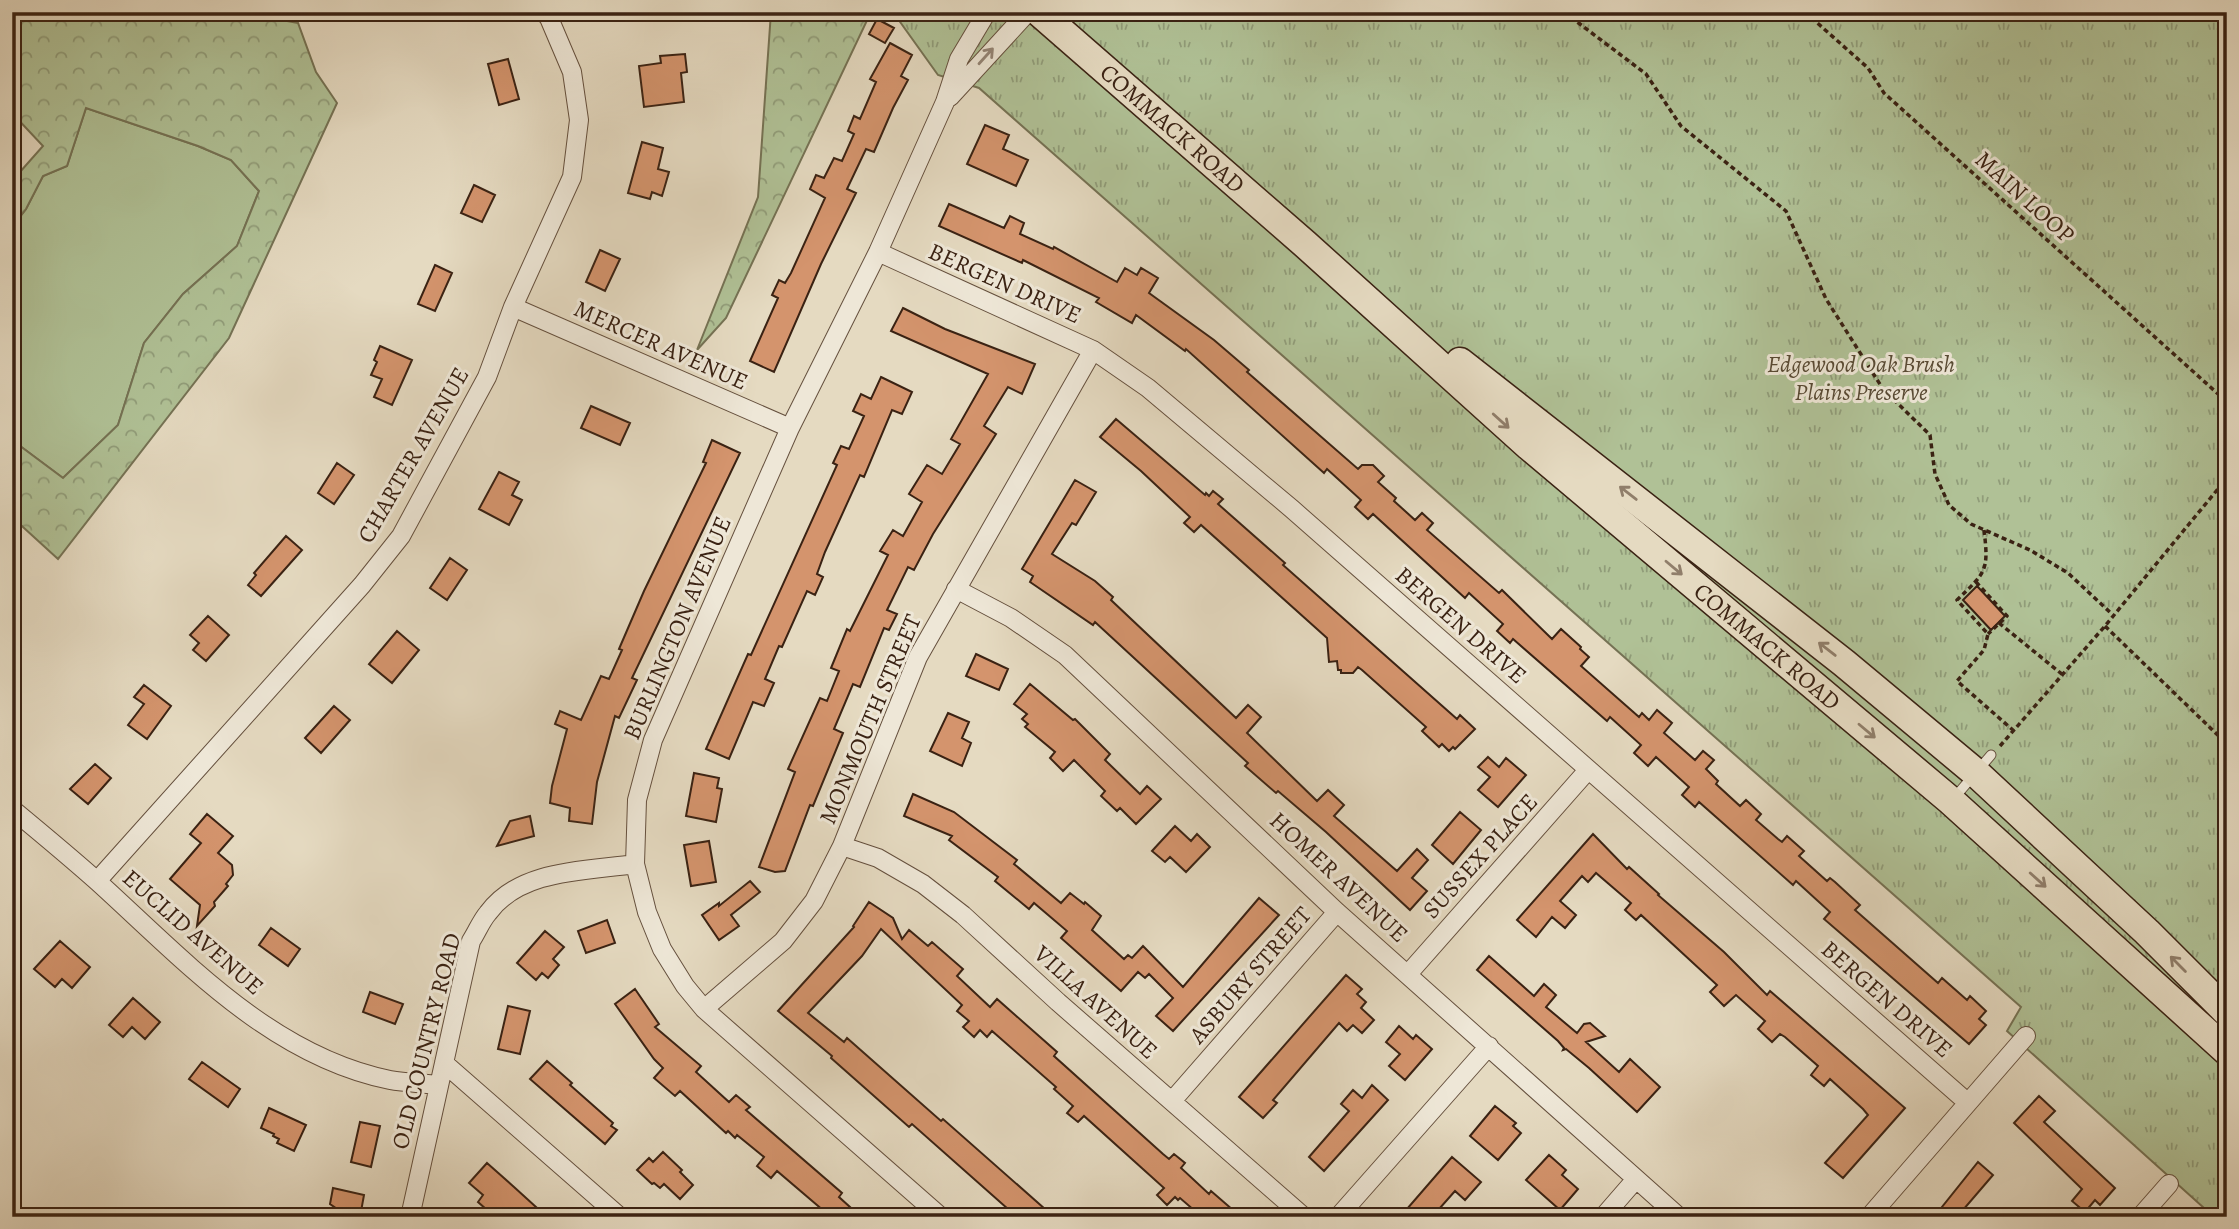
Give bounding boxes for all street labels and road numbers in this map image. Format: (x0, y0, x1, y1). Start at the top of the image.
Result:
street label: COMMACK ROAD (1093, 56, 1252, 200)
street label: MAIN LOOP (1968, 144, 2082, 250)
street label: BERGEN DRIVE (924, 235, 1086, 331)
street label: MERCER AVENUE (569, 292, 753, 398)
street label: CHARTER AVENUE (350, 361, 476, 549)
street label: BURLINGTON AVENUE (615, 511, 739, 745)
street label: BERGEN DRIVE (1389, 559, 1533, 691)
street label: COMMACK ROAD (1687, 576, 1847, 717)
street label: MONMOUTH STREET (811, 609, 929, 829)
street label: SUSSEX PLACE (1415, 787, 1545, 925)
street label: HOMER AVENUE (1263, 805, 1415, 949)
street label: EUCLID AVENUE (116, 862, 270, 1002)
street label: ASBURY STREET (1181, 900, 1318, 1051)
street label: OLD COUNTRY ROAD (384, 930, 468, 1152)
street label: BERGEN DRIVE (1815, 933, 1959, 1065)
street label: VILLA AVENUE (1027, 937, 1165, 1066)

